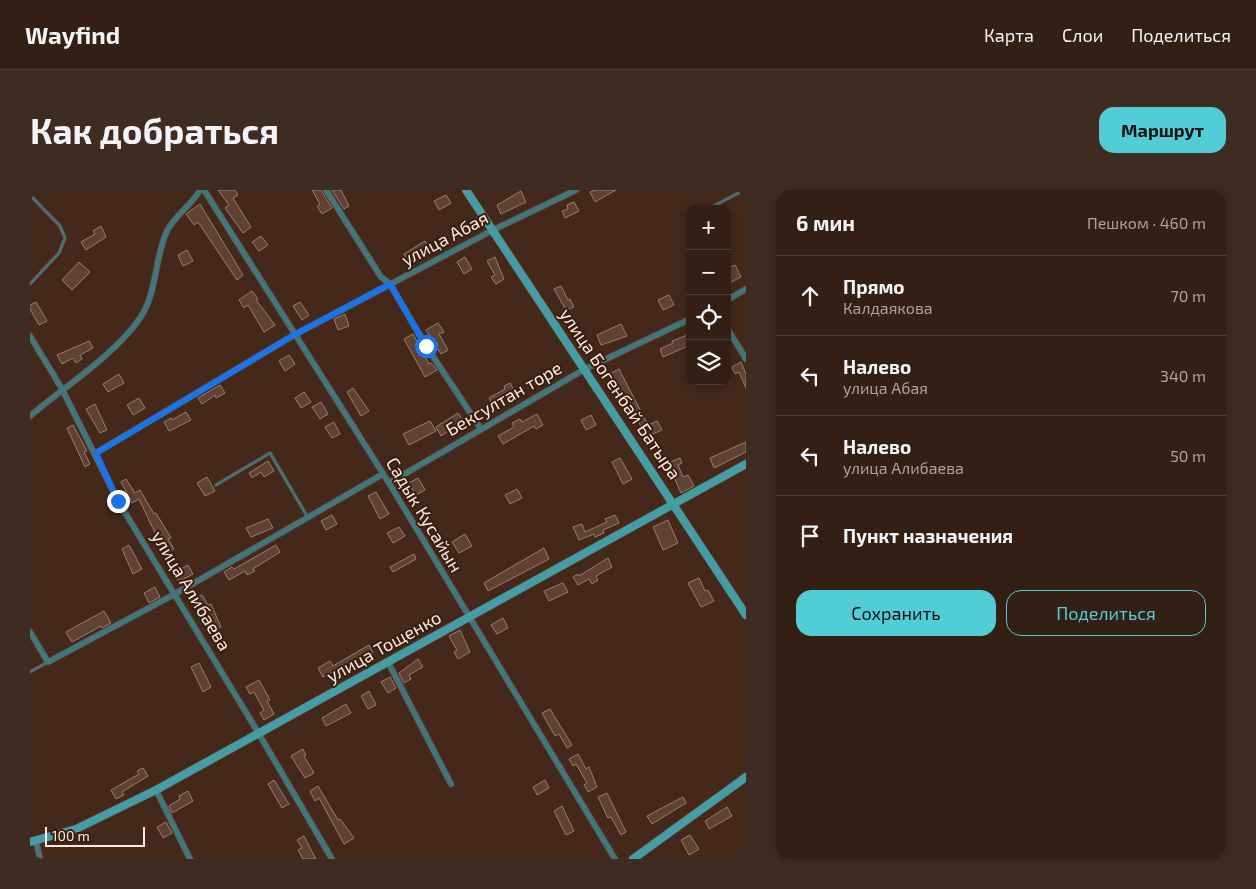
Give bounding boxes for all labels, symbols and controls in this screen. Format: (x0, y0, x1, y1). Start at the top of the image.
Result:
text: Wayfind (25, 20, 120, 49)
text: Карта (984, 24, 1034, 46)
text: Слои (1062, 24, 1103, 46)
text: Поделиться (1131, 24, 1231, 46)
button: Маршрут (1099, 107, 1226, 153)
text: Как добраться (30, 109, 279, 151)
map controls (686, 205, 731, 385)
button: + (686, 205, 731, 250)
street label: улица Абая (397, 206, 492, 270)
text: 6 мин (796, 210, 855, 235)
text: Пешком · 460 m (1087, 213, 1206, 232)
button: − (686, 250, 731, 295)
text: Прямо (843, 275, 905, 298)
icon: ahead (796, 282, 824, 310)
text: 70 m (1171, 286, 1206, 305)
button: locate (686, 295, 731, 340)
text: Калдаякова (843, 298, 933, 317)
street label: улица Богенбай Батыра (555, 304, 686, 483)
route start (415, 335, 438, 358)
button: layers (686, 340, 731, 385)
text: Налево (843, 355, 911, 378)
street label: Бексултан торе (442, 356, 565, 440)
icon: left (796, 362, 824, 390)
text: 340 m (1160, 366, 1206, 385)
text: улица Абая (843, 378, 928, 397)
text: Налево (843, 435, 911, 458)
icon: left (796, 442, 824, 470)
text: 50 m (1170, 446, 1206, 465)
street label: Садык Кусайын (382, 453, 468, 576)
text: улица Алибаева (843, 458, 964, 477)
route end (107, 490, 130, 513)
icon: arrive (796, 522, 824, 550)
text: Пункт назначения (843, 524, 1013, 547)
street label: улица Алибаева (147, 527, 236, 654)
button: Сохранить (796, 590, 996, 636)
button: Поделиться (1006, 590, 1206, 636)
street label: улица Тощенко (322, 605, 445, 687)
scale bar (45, 824, 145, 847)
text: 100 m (52, 827, 90, 844)

